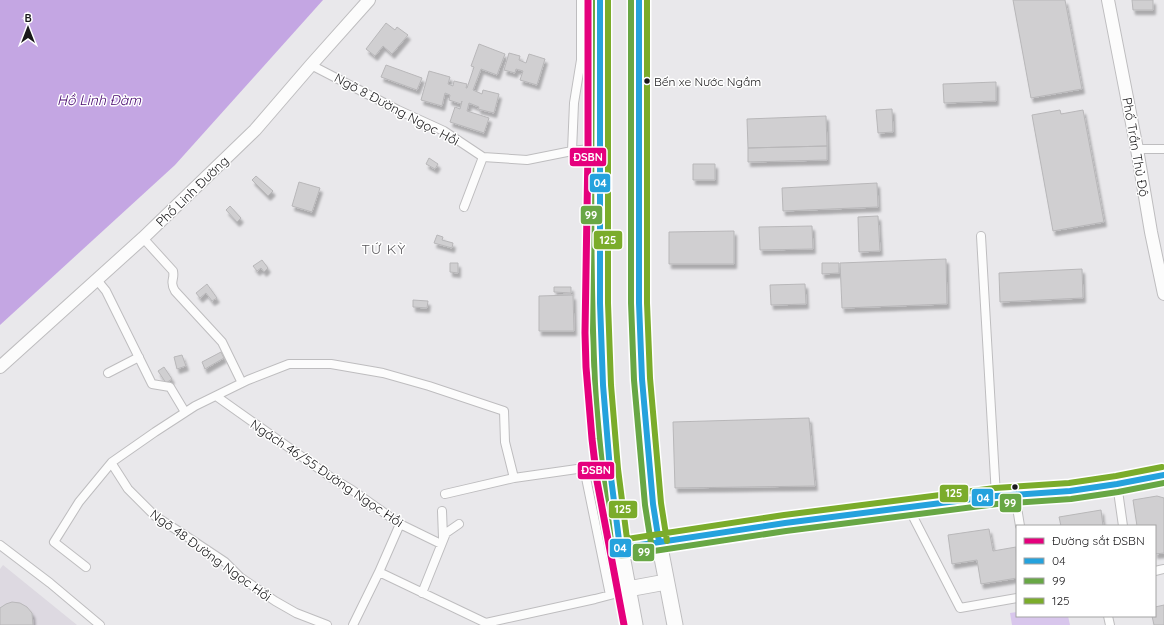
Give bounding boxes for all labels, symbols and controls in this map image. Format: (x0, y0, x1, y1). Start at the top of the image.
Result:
north arrow (8, 8, 48, 48)
text: B (24, 11, 32, 25)
street label: Ngõ 8 Đường Ngọc Hồi (332, 69, 462, 149)
place label: Bến xe Nước Ngầm (654, 74, 761, 89)
marker: Bến xe Nước Ngầm (642, 76, 652, 86)
water label: Hồ Linh Đàm (57, 91, 141, 109)
street label: Phố Trần Thủ Độ (1119, 96, 1153, 198)
line badge: ĐSBN (569, 147, 607, 167)
text: ĐSBN (572, 150, 603, 164)
street label: Phố Linh Đường (152, 152, 232, 230)
line badge: 04 (589, 173, 611, 193)
text: 04 (593, 176, 607, 190)
line badge: 99 (580, 205, 603, 225)
text: 99 (585, 208, 597, 222)
line badge: 125 (593, 230, 623, 250)
text: 125 (600, 233, 616, 247)
district label: TỨ KỲ (362, 240, 406, 258)
street label: Ngách 46/55 Đường Ngọc Hồi (248, 416, 406, 530)
line badge: ĐSBN (577, 461, 615, 480)
text: ĐSBN (580, 463, 611, 477)
unlabelled marker (1010, 482, 1020, 492)
line badge: 125 (939, 484, 969, 503)
text: 125 (946, 486, 962, 500)
line badge: 04 (971, 488, 994, 507)
text: 04 (976, 491, 990, 505)
line badge: 99 (999, 493, 1022, 513)
text: 99 (1004, 496, 1016, 510)
line badge: 125 (608, 500, 638, 519)
text: 125 (615, 502, 631, 516)
street label: Ngõ 48 Đường Ngọc Hồi (147, 506, 275, 604)
legend (1016, 525, 1156, 617)
text: Đường sắt ĐSBN (1052, 533, 1145, 548)
line badge: 04 (609, 538, 632, 558)
text: 04 (613, 541, 627, 555)
line badge: 99 (632, 543, 655, 562)
text: 99 (638, 545, 650, 559)
text: 04 (1052, 553, 1065, 568)
text: 99 (1052, 573, 1066, 588)
text: 125 (1052, 593, 1070, 608)

